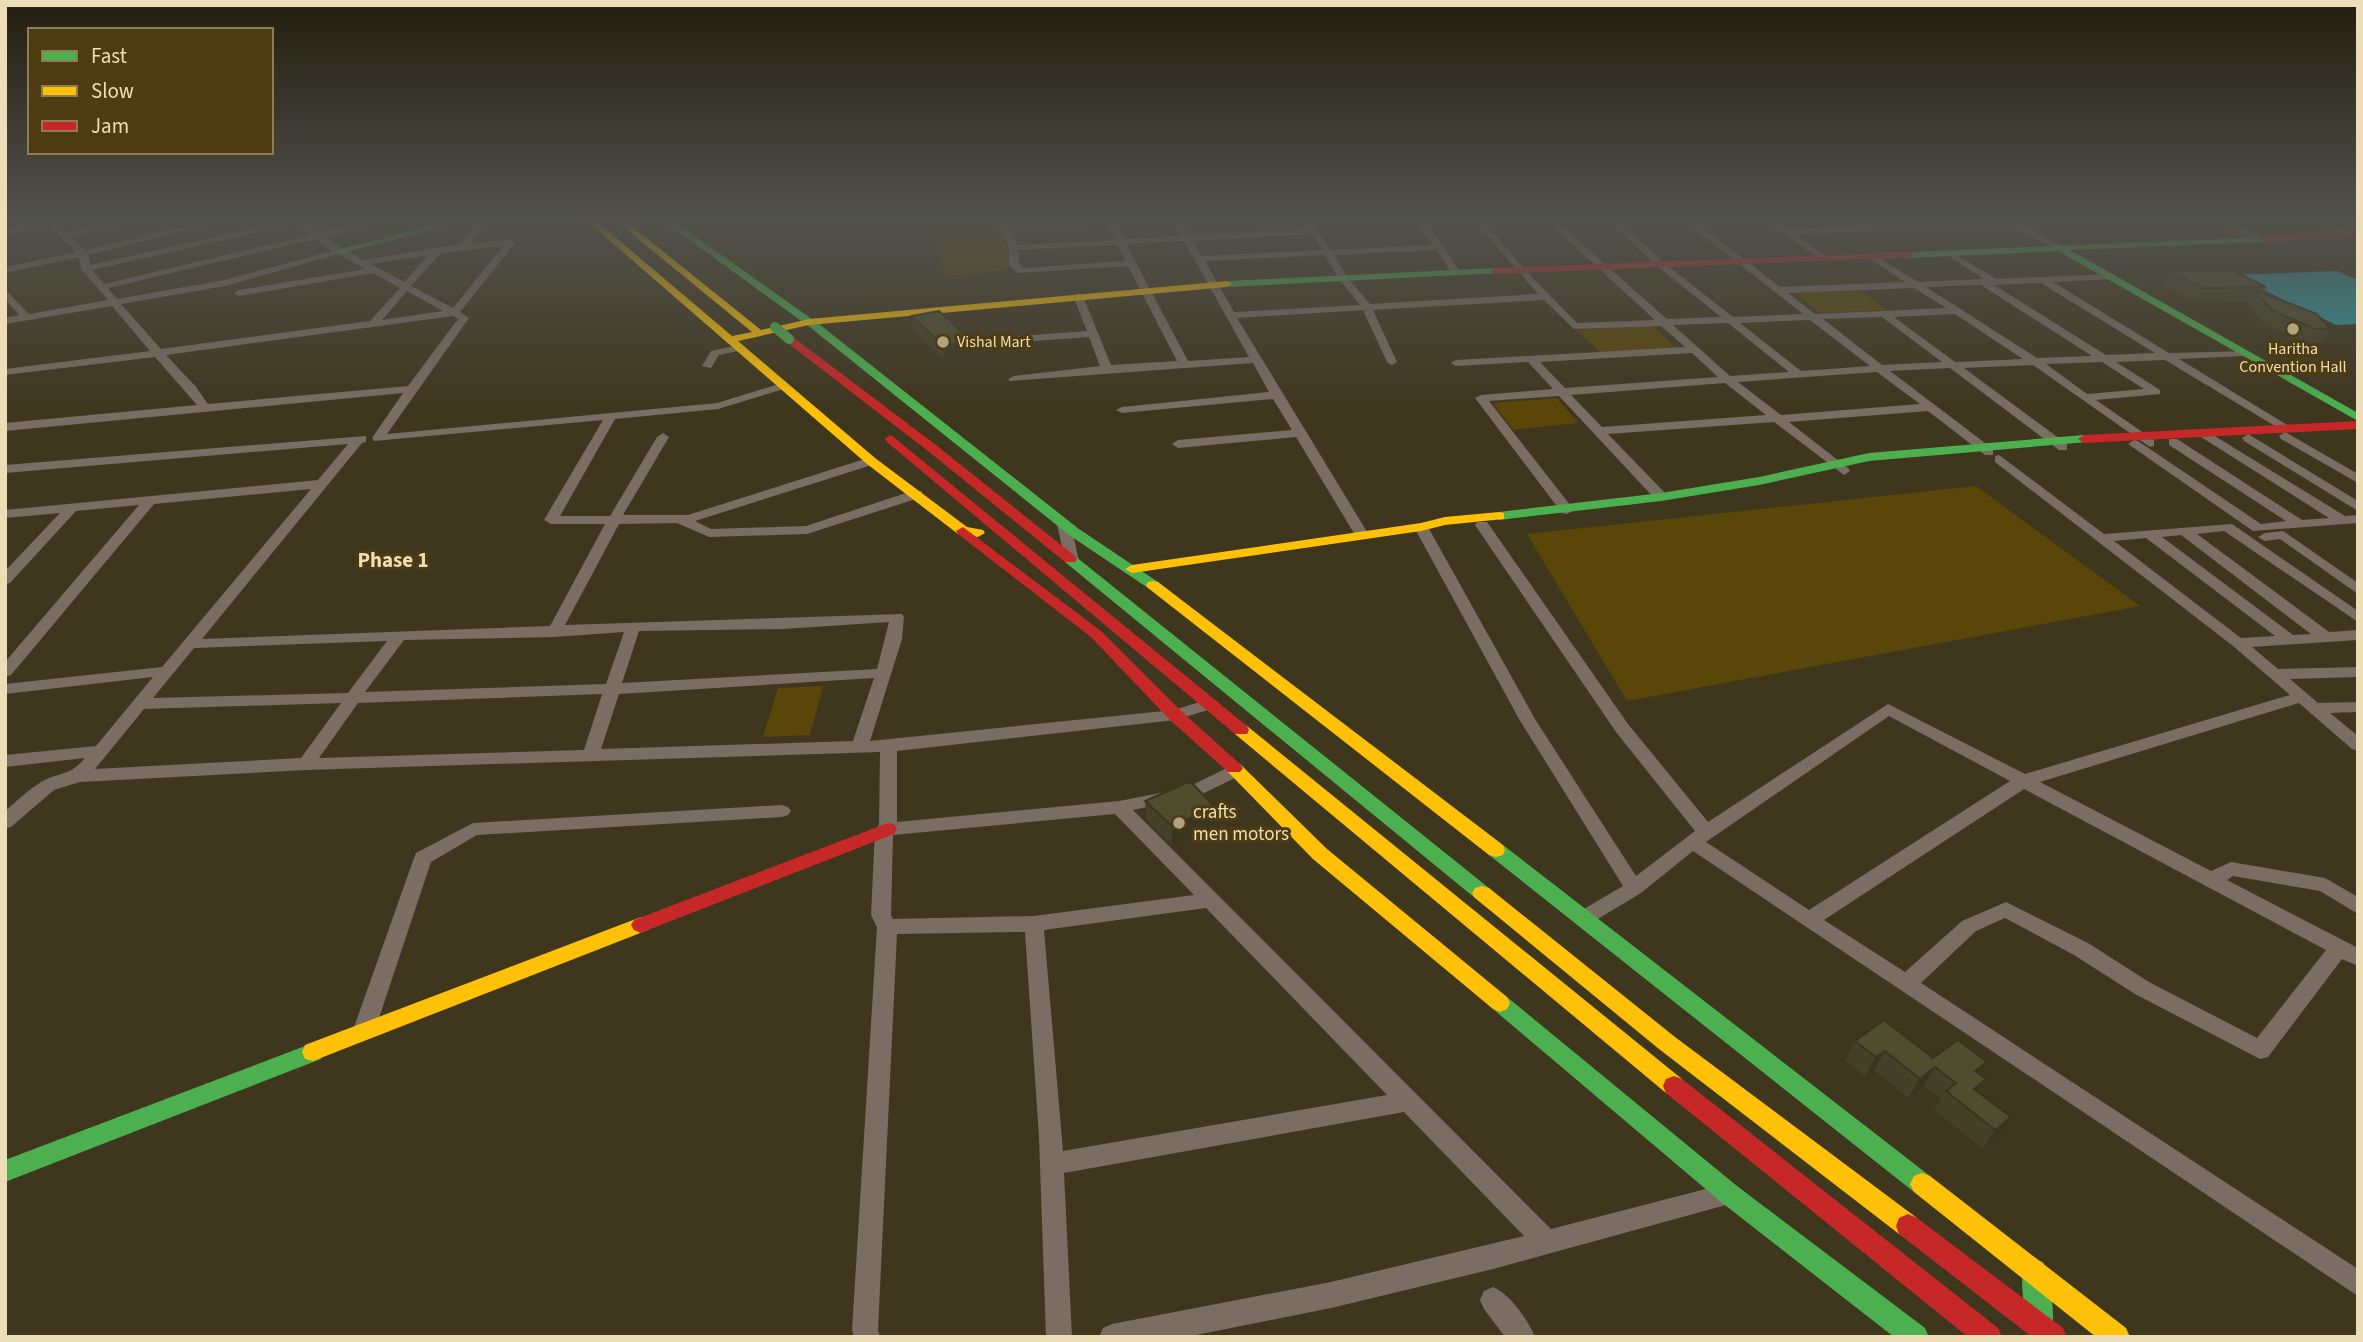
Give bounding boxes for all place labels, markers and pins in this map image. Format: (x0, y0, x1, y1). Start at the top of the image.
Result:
marker: Haritha Convention Hall (2285, 321, 2301, 337)
place label: Vishal Mart (957, 331, 1031, 353)
marker: Vishal Mart (935, 334, 951, 350)
place label: Haritha Convention Hall (2239, 338, 2347, 378)
place label: crafts men motors (1193, 799, 1289, 848)
marker: crafts men motors (1171, 815, 1187, 831)

